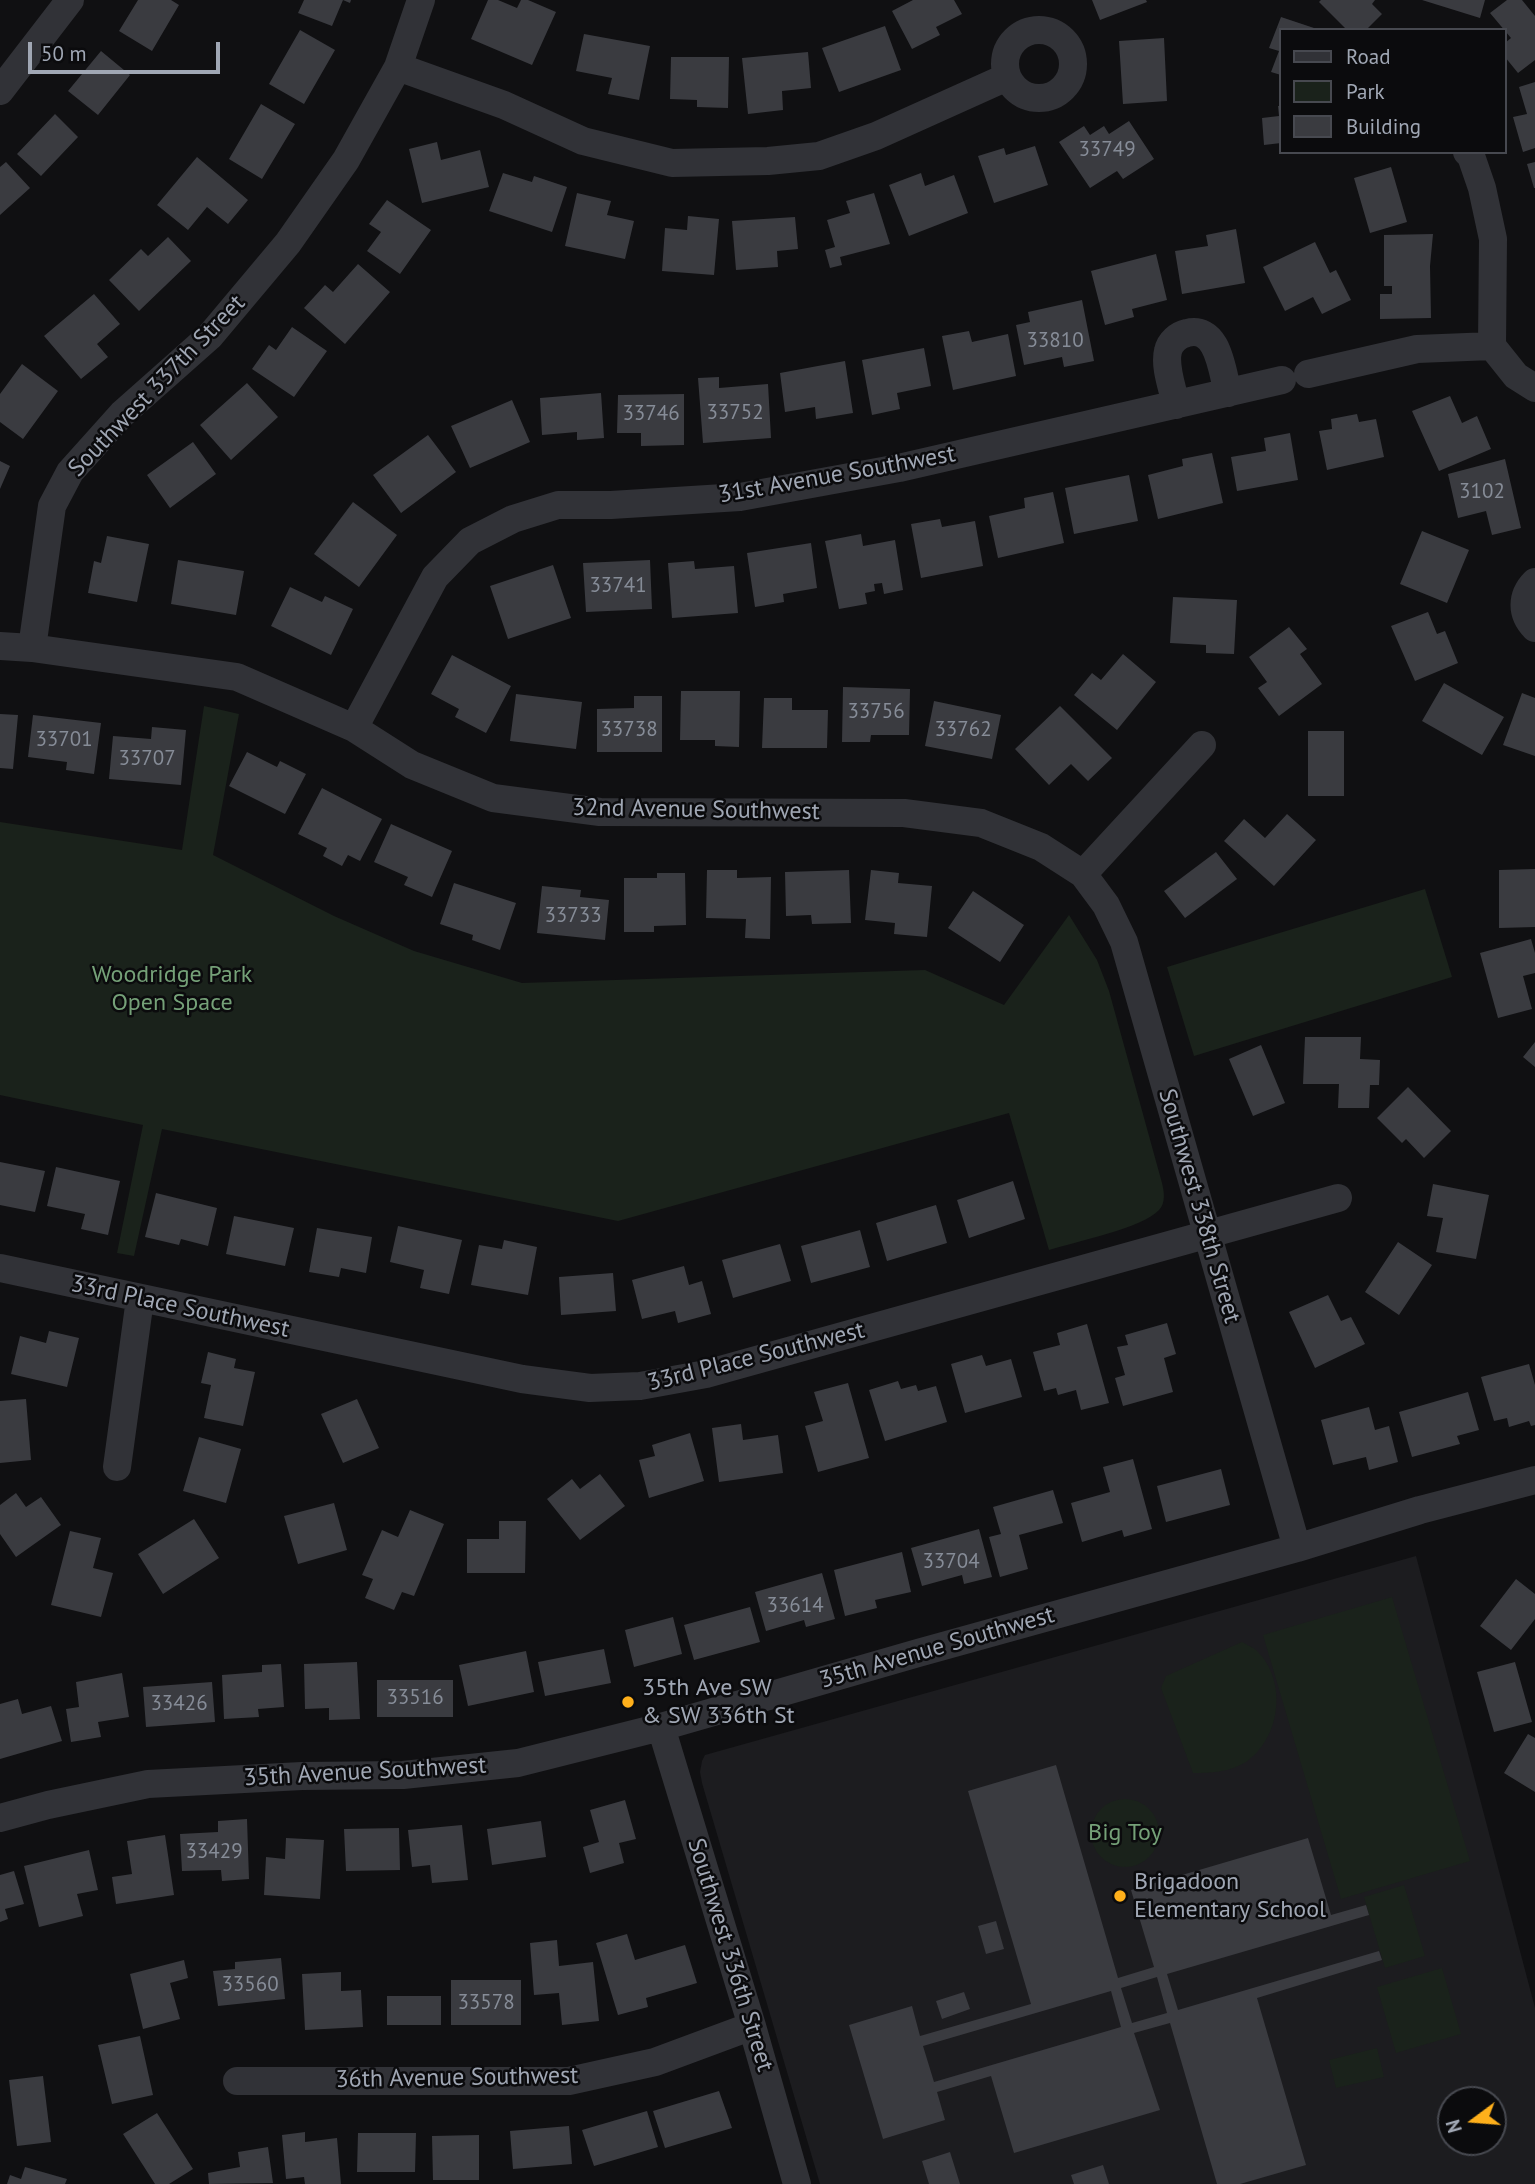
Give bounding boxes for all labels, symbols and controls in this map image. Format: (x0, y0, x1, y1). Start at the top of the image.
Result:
scale bar (32, 28, 224, 72)
legend (1280, 28, 1507, 154)
text: 50 m (41, 40, 87, 67)
text: Road (1346, 43, 1390, 70)
text: Park (1346, 78, 1385, 105)
text: Building (1346, 113, 1421, 140)
house number: 33749 (1078, 137, 1136, 163)
street label: Southwest 337th Street (63, 289, 251, 483)
house number: 33810 (1026, 328, 1084, 354)
house number: 33752 (706, 400, 764, 426)
house number: 33746 (622, 401, 680, 427)
street label: 31st Avenue Southwest (716, 440, 958, 510)
house number: 3102 (1459, 479, 1505, 505)
house number: 33741 (589, 573, 647, 599)
house number: 33756 (847, 699, 905, 725)
house number: 33738 (600, 717, 658, 743)
house number: 33762 (934, 717, 992, 743)
house number: 33701 (35, 727, 93, 753)
house number: 33707 (118, 746, 176, 772)
street label: 32nd Avenue Southwest (572, 793, 820, 827)
house number: 33733 (544, 903, 602, 929)
park label: Woodridge Park Open Space (92, 961, 252, 1017)
street label: Southwest 338th Street (1152, 1086, 1246, 1326)
street label: 33rd Place Southwest (68, 1270, 292, 1344)
street label: 33rd Place Southwest (645, 1316, 867, 1398)
house number: 33704 (922, 1549, 980, 1575)
house number: 33614 (766, 1593, 824, 1619)
street label: 35th Avenue Southwest (816, 1601, 1058, 1695)
place label: 35th Ave SW & SW 336th St (642, 1674, 795, 1730)
house number: 33516 (386, 1685, 444, 1711)
house number: 33426 (150, 1691, 208, 1717)
marker: 35th Ave SW & SW 336th St (620, 1694, 636, 1710)
street label: 35th Avenue Southwest (243, 1751, 487, 1793)
park label: Big Toy (1088, 1819, 1162, 1847)
street label: Southwest 336th Street (681, 1835, 779, 2075)
house number: 33429 (185, 1839, 243, 1865)
place label: Brigadoon Elementary School (1134, 1868, 1326, 1924)
marker: Brigadoon Elementary School (1112, 1888, 1128, 1904)
house number: 33560 (221, 1972, 279, 1998)
house number: 33578 (457, 1990, 515, 2016)
street label: 36th Avenue Southwest (335, 2061, 579, 2095)
north arrow (1437, 2086, 1507, 2156)
text: N (1440, 2117, 1467, 2136)

